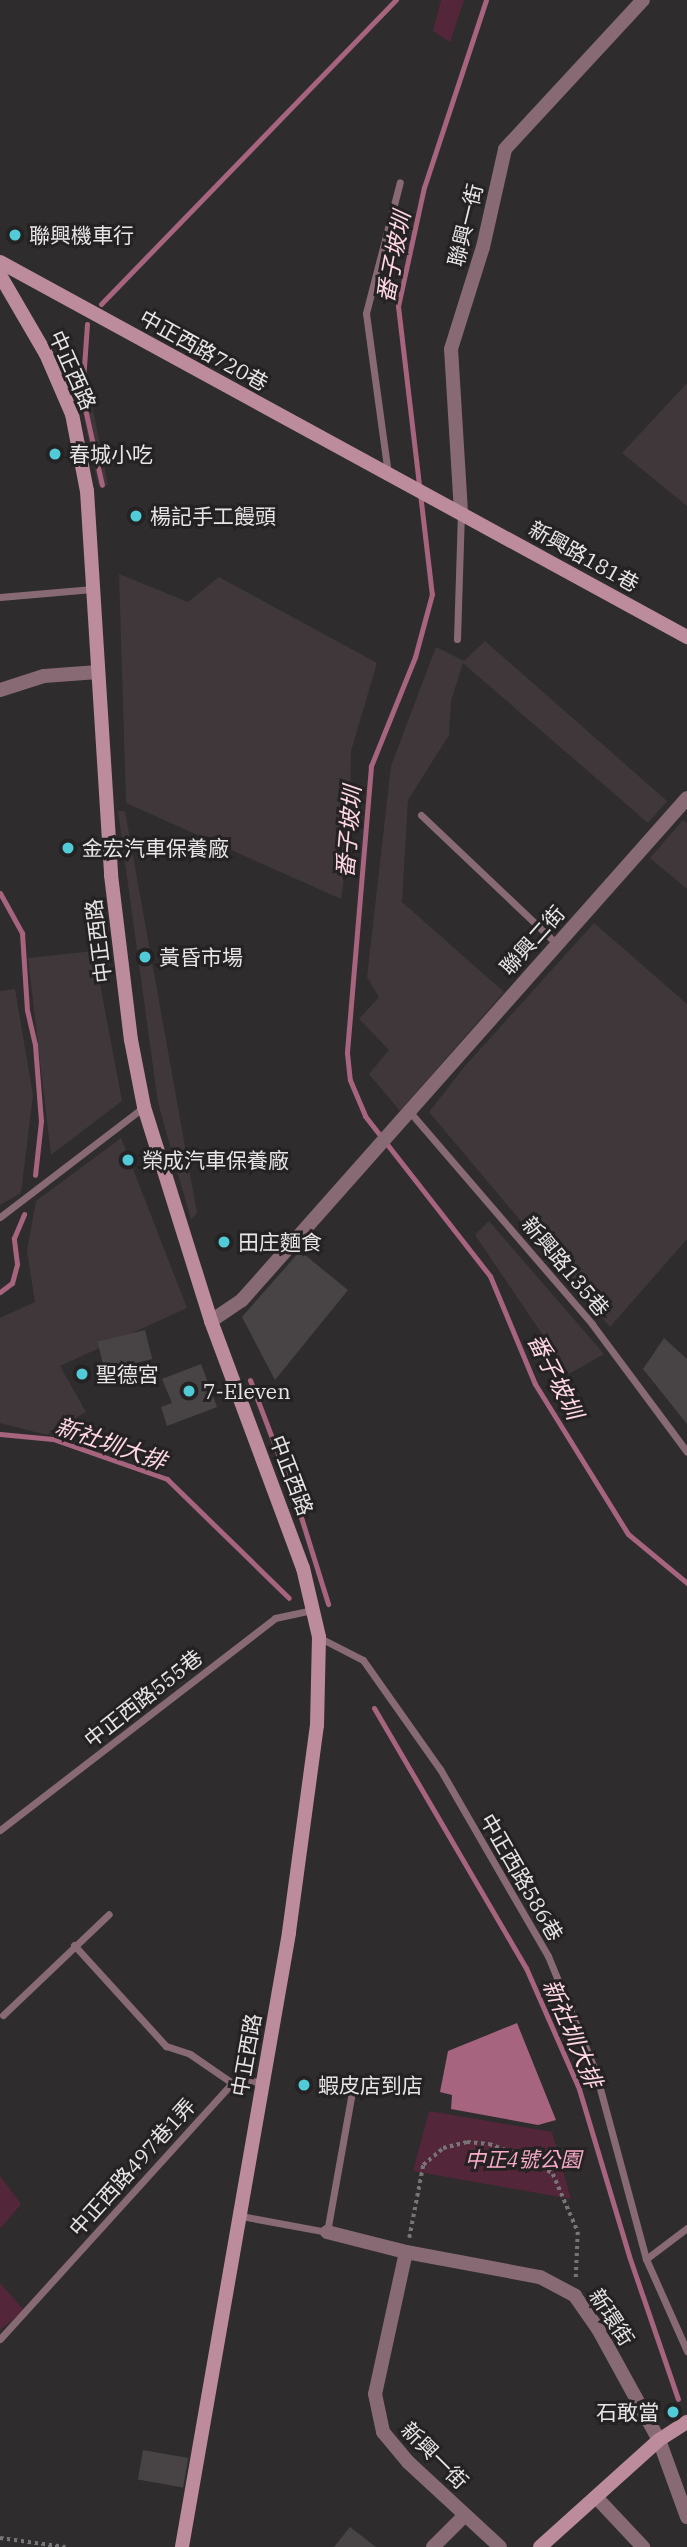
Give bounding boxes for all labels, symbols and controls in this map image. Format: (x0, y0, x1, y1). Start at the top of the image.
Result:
street label: 聯興一街 (443, 181, 487, 269)
water label: 番子坡圳 (371, 209, 415, 305)
place label: 聯興機車行 (29, 222, 134, 248)
marker: 聯興機車行 (7, 227, 23, 243)
street label: 中正西路720巷 (135, 304, 273, 396)
street label: 中正西路 (44, 327, 102, 413)
place label: 春城小吃 (69, 441, 153, 467)
marker: 春城小吃 (47, 446, 63, 462)
place label: 楊記手工饅頭 (150, 503, 276, 529)
marker: 楊記手工饅頭 (128, 508, 144, 524)
street label: 新興路181巷 (525, 515, 643, 597)
water label: 番子坡圳 (330, 785, 366, 879)
place label: 金宏汽車保養廠 (82, 835, 229, 861)
marker: 金宏汽車保養廠 (60, 840, 76, 856)
street label: 中正西路 (80, 898, 116, 984)
street label: 聯興二街 (495, 900, 569, 980)
place label: 黃昏市場 (159, 944, 243, 970)
marker: 黃昏市場 (137, 949, 153, 965)
place label: 榮成汽車保養廠 (142, 1147, 289, 1173)
marker: 榮成汽車保養廠 (120, 1152, 136, 1168)
street label: 新興路135巷 (517, 1211, 615, 1321)
place label: 田庄麵食 (238, 1229, 322, 1255)
marker: 田庄麵食 (216, 1234, 232, 1250)
water label: 番子坡圳 (523, 1329, 589, 1423)
place label: 聖德宮 (96, 1361, 159, 1387)
marker: 聖德宮 (74, 1366, 90, 1382)
place label: 7-Eleven (203, 1378, 291, 1404)
marker: 7-Eleven (181, 1383, 197, 1399)
water label: 新社圳大排 (52, 1411, 170, 1475)
street label: 中正西路 (265, 1431, 319, 1519)
street label: 中正西路555巷 (79, 1644, 207, 1752)
street label: 中正西路586巷 (475, 1809, 569, 1945)
water label: 新社圳大排 (538, 1975, 608, 2091)
street label: 中正西路 (226, 2011, 266, 2099)
place label: 蝦皮店到店 (318, 2072, 423, 2098)
marker: 蝦皮店到店 (296, 2077, 312, 2093)
street label: 中正西路497巷1弄 (64, 2093, 200, 2241)
park label: 中正4號公園 (465, 2146, 581, 2172)
street label: 新環街 (584, 2284, 640, 2350)
place label: 石敢當 (596, 2399, 659, 2425)
marker: 石敢當 (665, 2404, 681, 2420)
street label: 新興一街 (396, 2416, 474, 2494)

